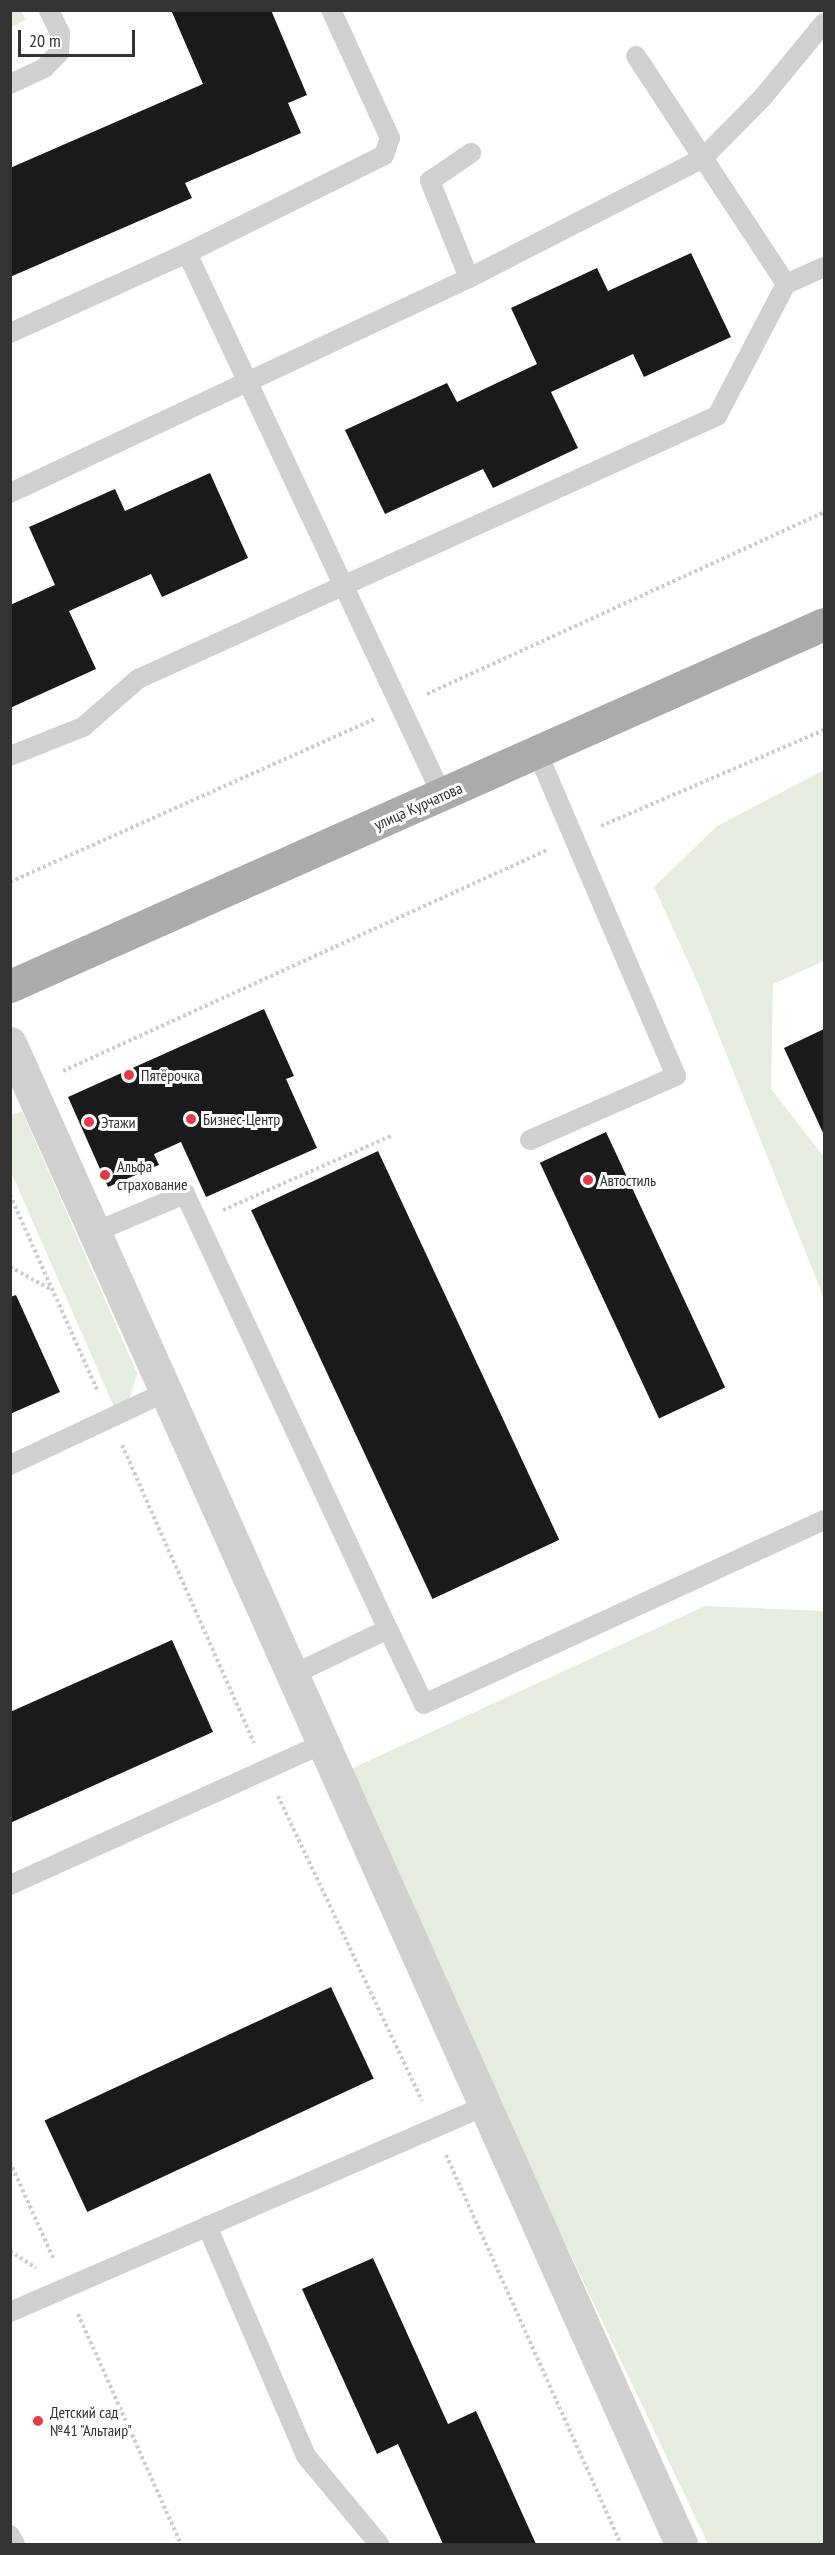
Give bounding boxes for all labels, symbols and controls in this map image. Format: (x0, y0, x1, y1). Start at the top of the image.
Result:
scale bar (21, 18, 138, 56)
text: 20 m (29, 29, 61, 52)
street label: улица Курчатова (371, 778, 465, 834)
place label: Пятёрочка (141, 1065, 200, 1085)
marker: Пятёрочка (122, 1068, 136, 1082)
place label: Бизнес-Центр (203, 1109, 280, 1129)
place label: Этажи (101, 1112, 136, 1132)
marker: Бизнес-Центр (184, 1112, 198, 1126)
marker: Этажи (82, 1115, 96, 1129)
place label: Альфа страхование (117, 1156, 188, 1194)
marker: Альфа страхование (98, 1168, 112, 1182)
place label: Автостиль (600, 1170, 656, 1190)
marker: Автостиль (581, 1173, 595, 1187)
place label: Детский сад №41 "Альтаир" (50, 2402, 133, 2440)
marker: Детский сад №41 "Альтаир" (31, 2414, 45, 2428)

